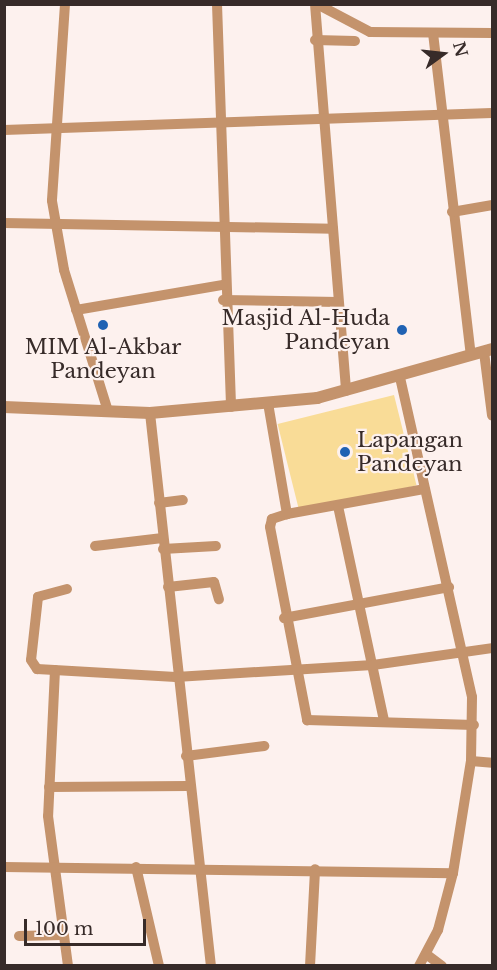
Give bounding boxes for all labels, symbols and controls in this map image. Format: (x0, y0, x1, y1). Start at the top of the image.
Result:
north arrow (413, 24, 473, 84)
text: N (449, 39, 472, 59)
place label: Masjid Al-Huda Pandeyan (221, 305, 390, 355)
marker: MIM Al-Akbar Pandeyan (96, 318, 110, 332)
marker: Masjid Al-Huda Pandeyan (395, 323, 409, 337)
place label: MIM Al-Akbar Pandeyan (24, 334, 182, 384)
place label: Lapangan Pandeyan (357, 427, 463, 477)
marker: Lapangan Pandeyan (338, 445, 352, 459)
scale bar (27, 907, 148, 945)
text: 100 m (35, 918, 93, 940)

